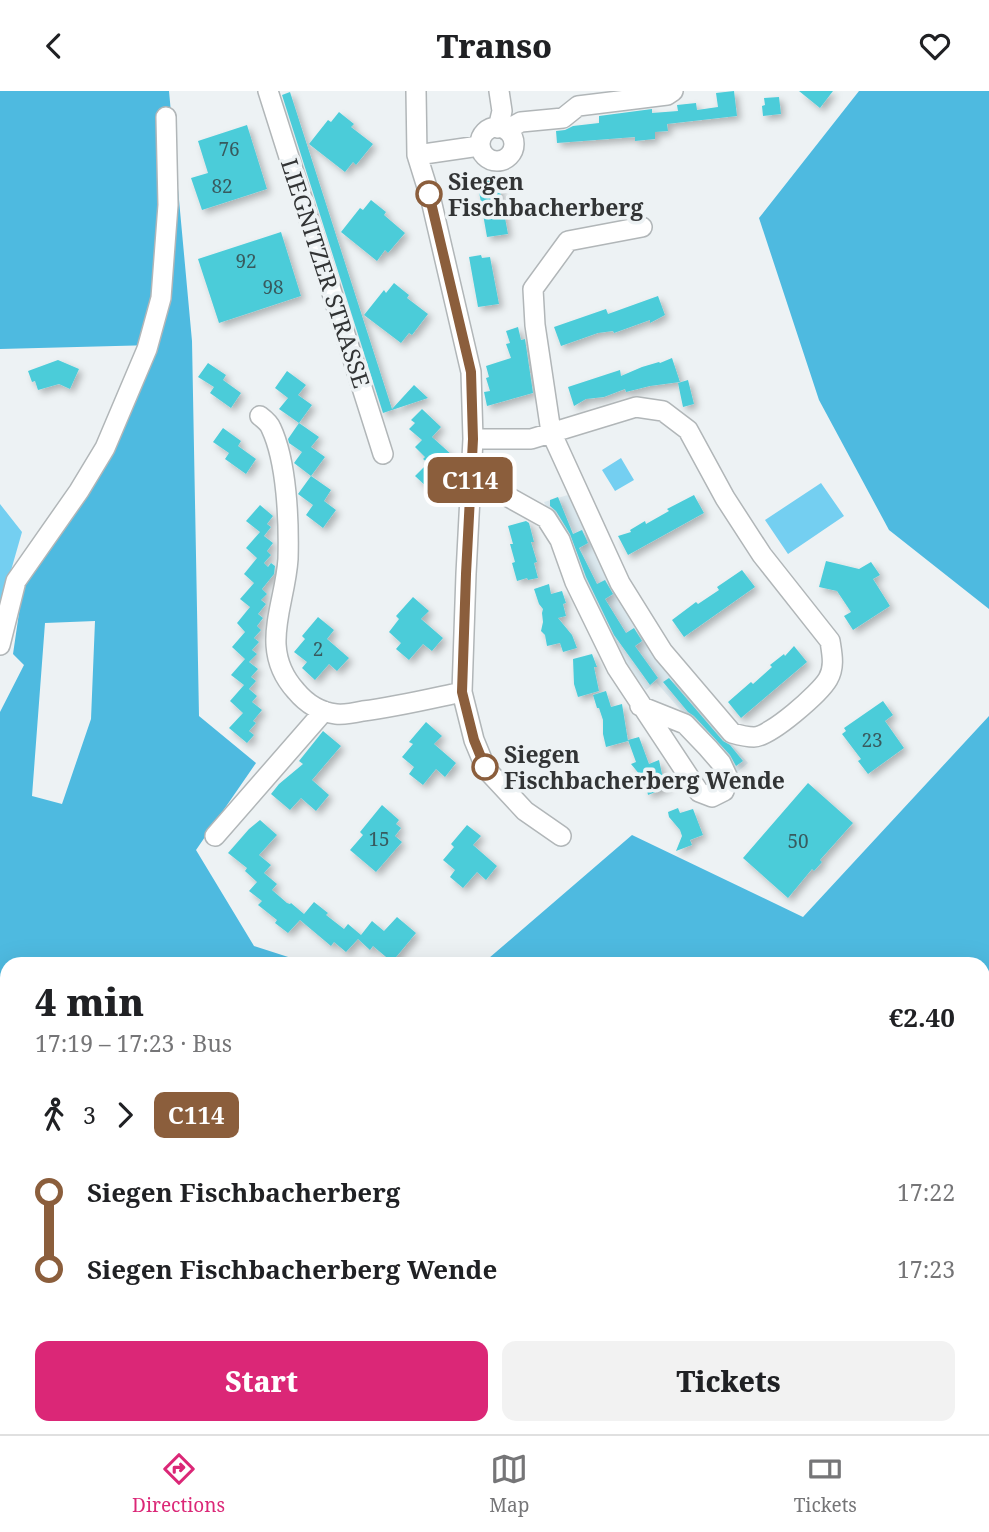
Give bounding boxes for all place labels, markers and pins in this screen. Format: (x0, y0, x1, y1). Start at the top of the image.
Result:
place label: Siegen Fischbacherberg (448, 165, 643, 223)
marker: Siegen Fischbacherberg (416, 181, 442, 207)
place label: Siegen Fischbacherberg Wende (504, 738, 785, 796)
marker: Siegen Fischbacherberg Wende (472, 754, 498, 780)

